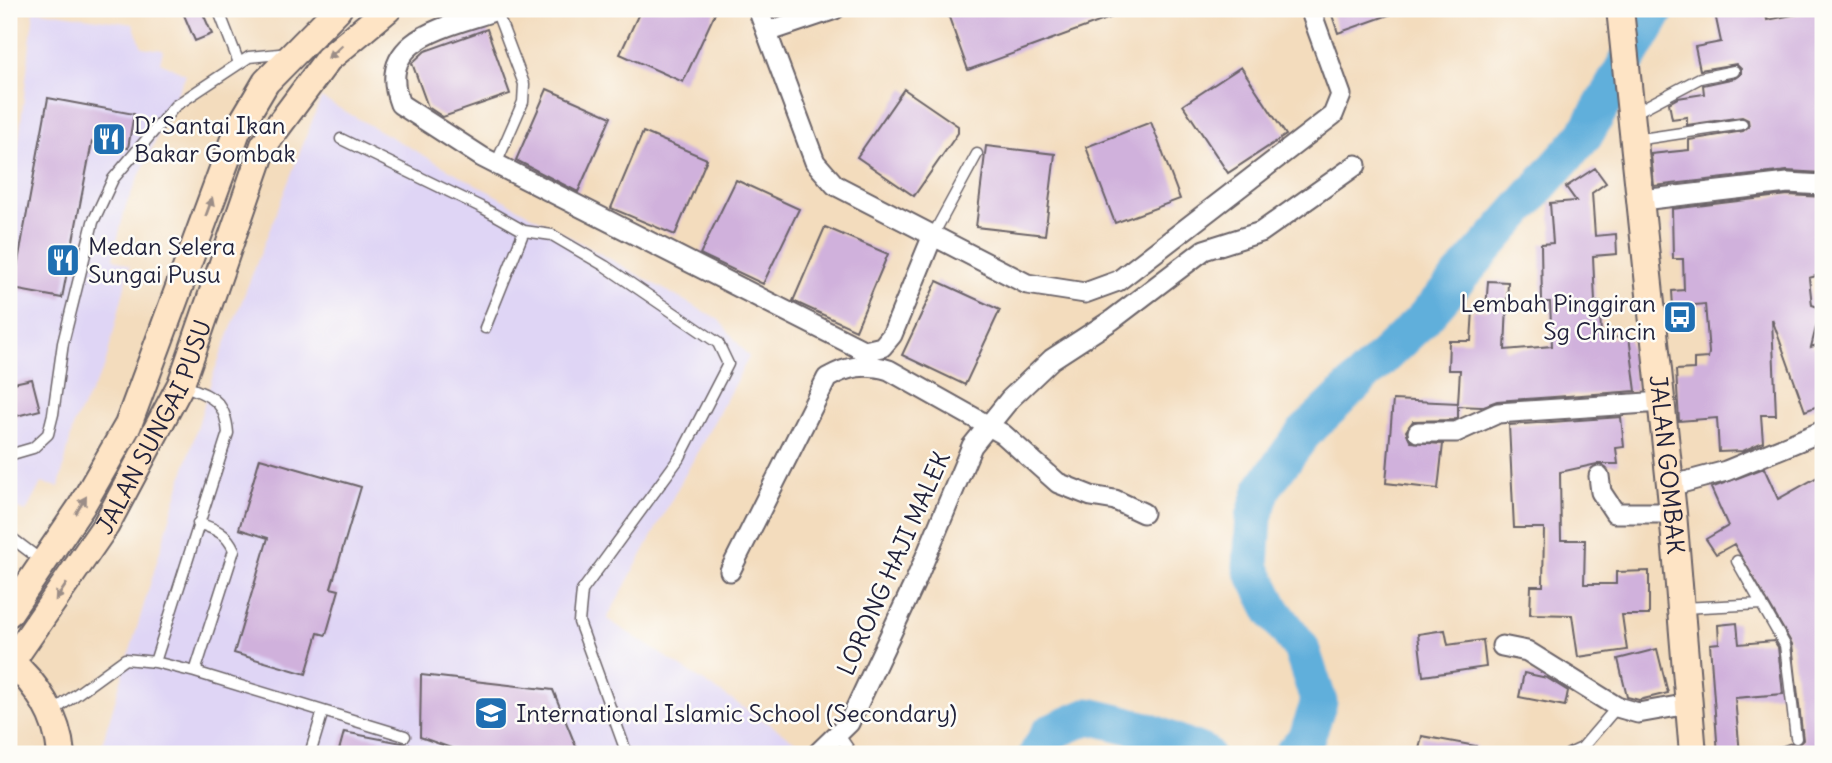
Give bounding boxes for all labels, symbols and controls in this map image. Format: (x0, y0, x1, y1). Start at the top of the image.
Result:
one-way arrow (326, 44, 344, 60)
place label: D’ Santai Ikan Bakar Gombak (134, 110, 296, 168)
restaurant icon: D’ Santai Ikan Bakar Gombak (90, 120, 128, 158)
one-way arrow (204, 196, 215, 217)
place label: Medan Selera Sungai Pusu (88, 231, 235, 289)
restaurant icon: Medan Selera Sungai Pusu (44, 241, 82, 279)
place label: Lembah Pinggiran Sg Chincin (1460, 288, 1656, 346)
bus stop icon: Lembah Pinggiran Sg Chincin (1661, 298, 1699, 336)
street label: JALAN SUNGAI PUSU (89, 316, 217, 540)
street label: JALAN GOMBAK (1644, 373, 1691, 555)
street label: LORONG HAJI MALEK (830, 446, 956, 680)
one-way arrow (75, 496, 88, 515)
one-way arrow (55, 582, 68, 601)
school or university icon: International Islamic School (Secondary) (472, 694, 510, 732)
place label: International Islamic School (Secondary) (516, 698, 957, 728)

